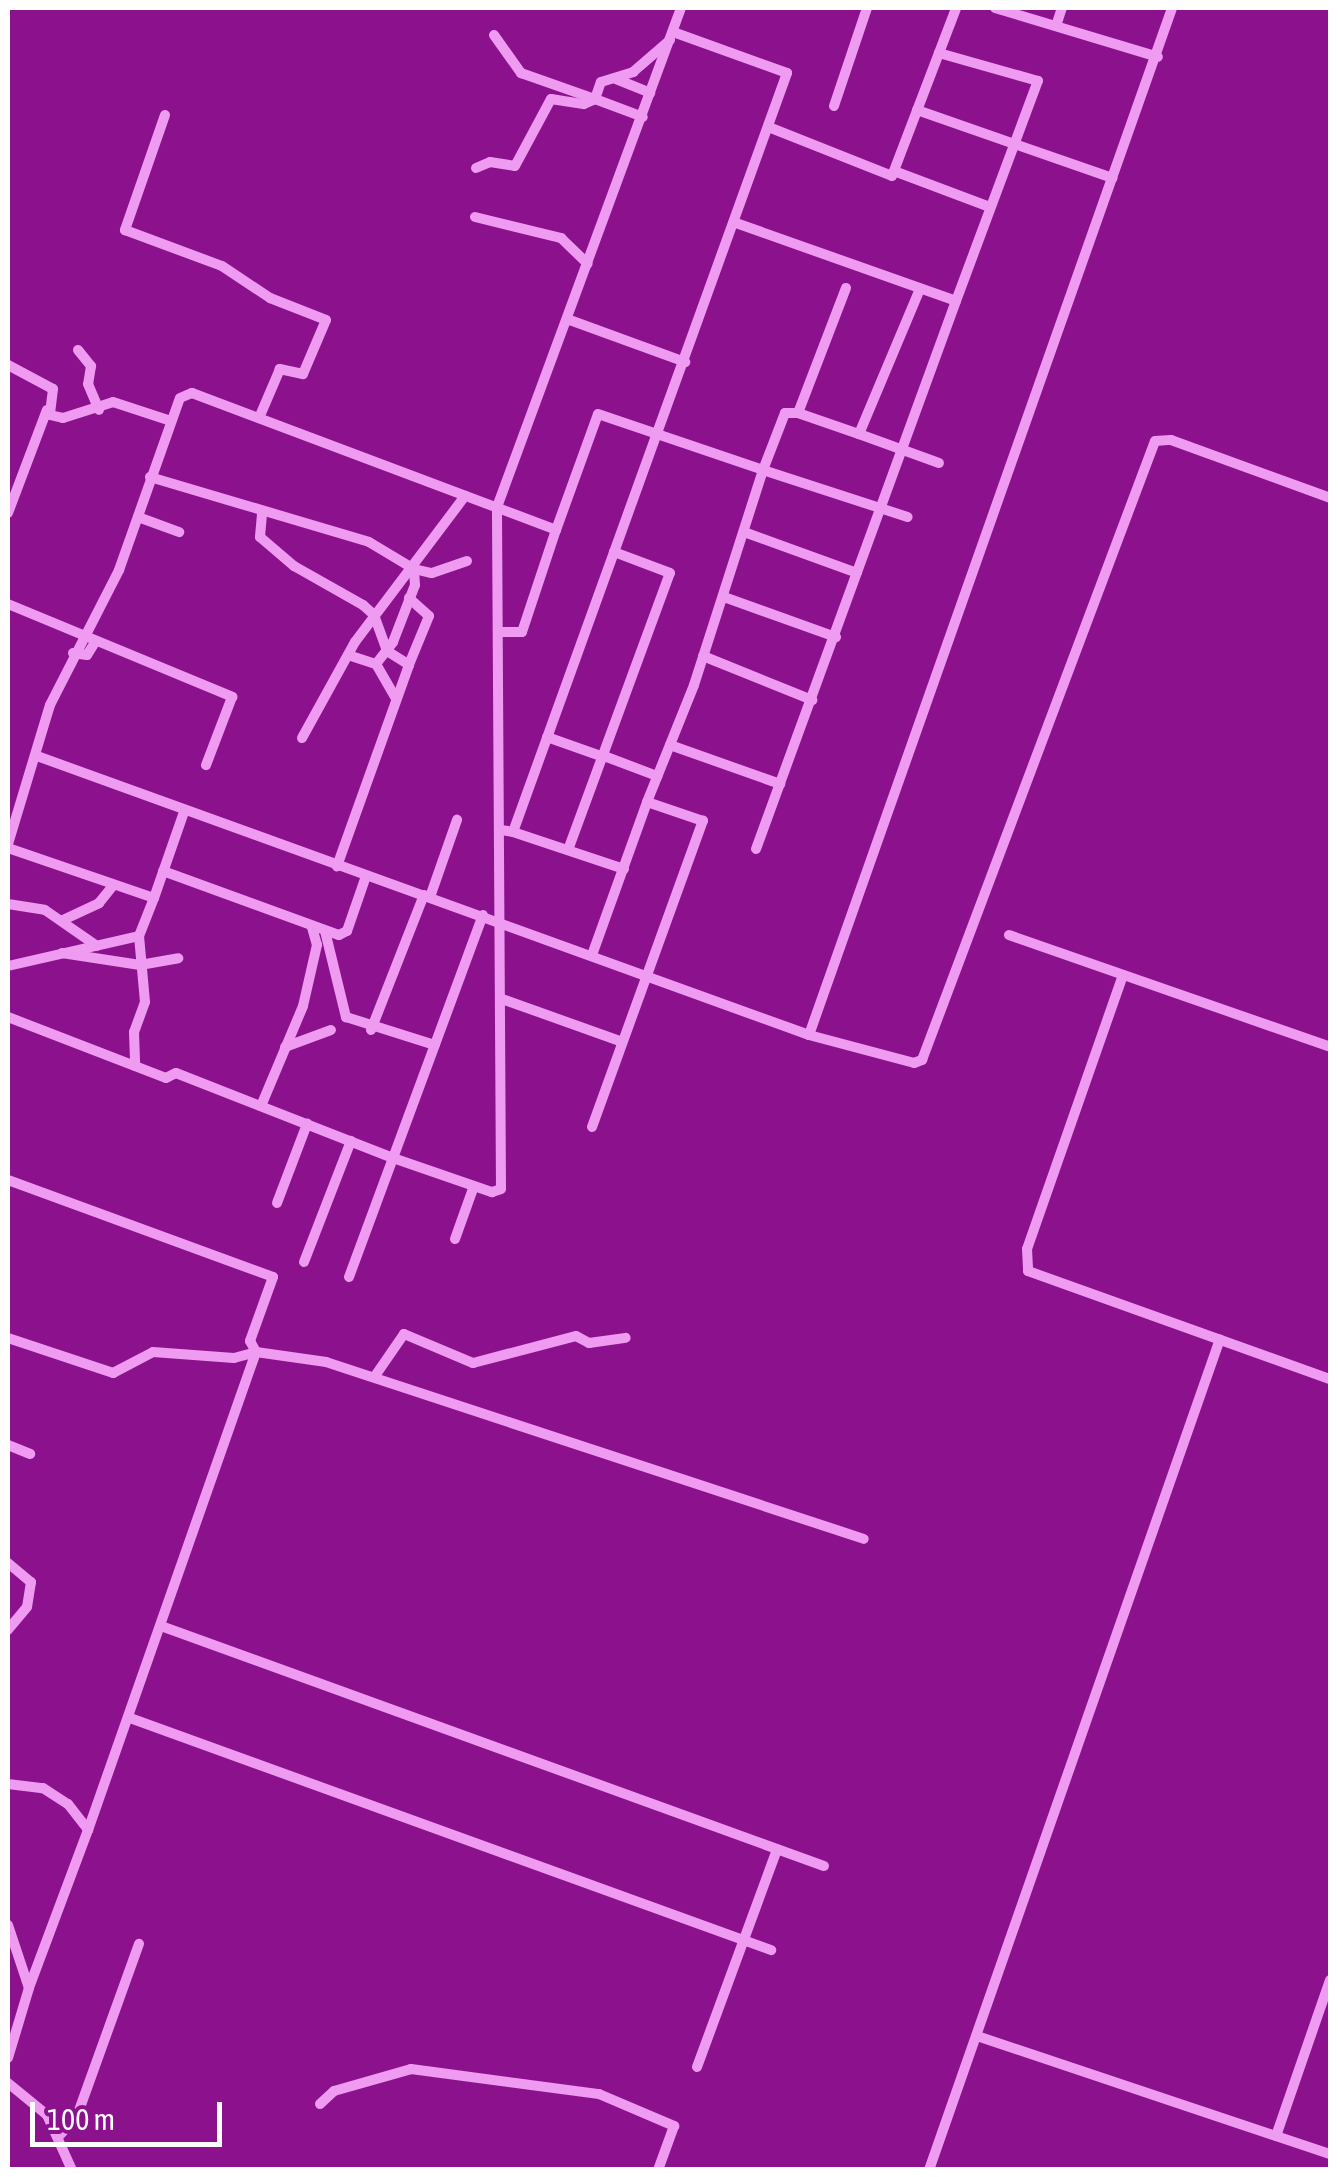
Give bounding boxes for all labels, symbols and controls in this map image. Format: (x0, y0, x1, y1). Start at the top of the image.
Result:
scale bar (35, 2082, 228, 2144)
text: 100 m (47, 2102, 115, 2136)

